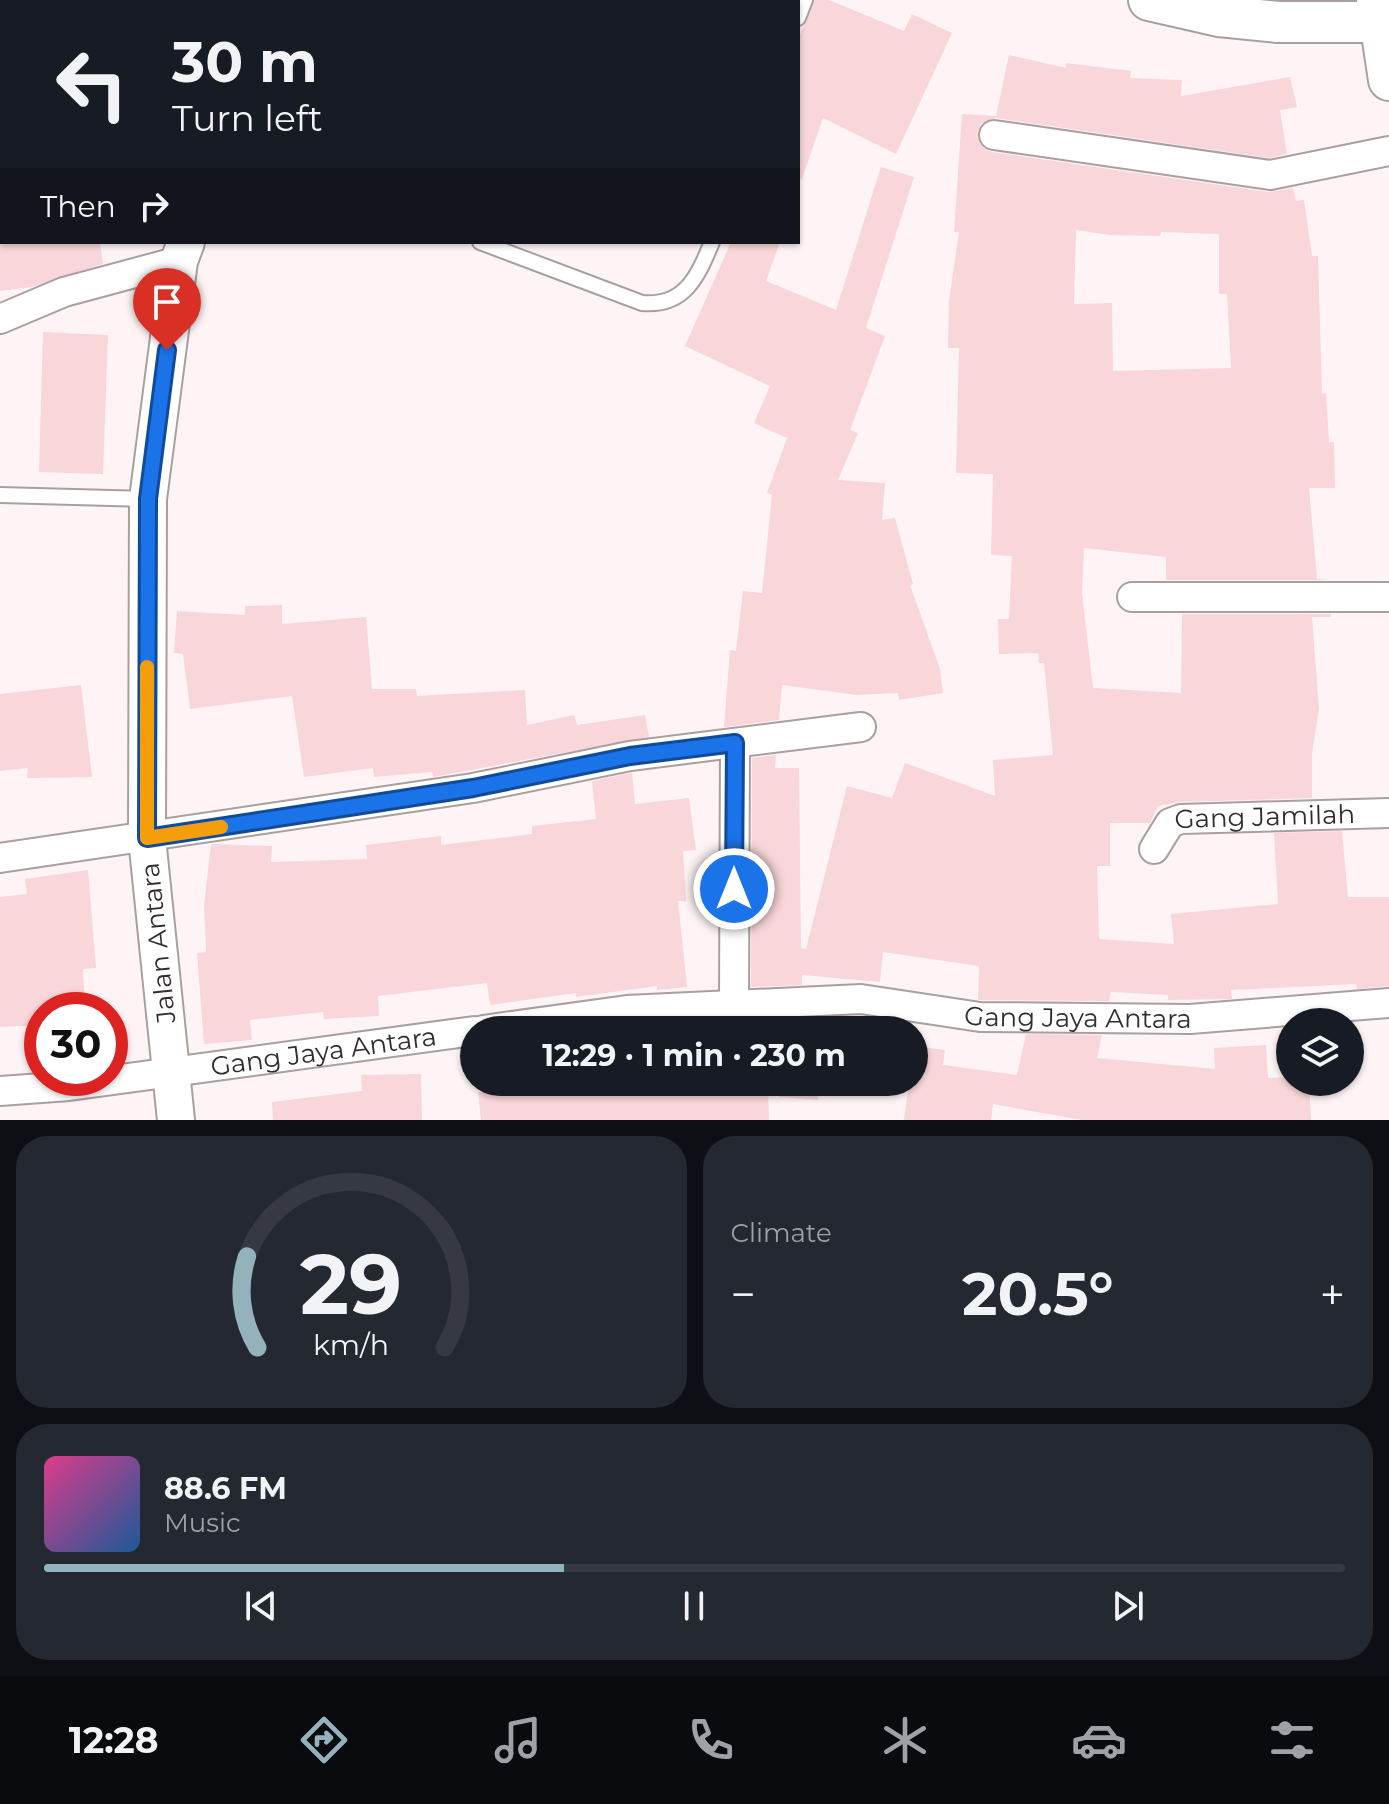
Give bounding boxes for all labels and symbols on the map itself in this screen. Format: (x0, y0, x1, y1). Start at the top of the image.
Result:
pin (133, 268, 201, 350)
street label: Gang Jamilah (1174, 798, 1355, 835)
position arrow (692, 847, 776, 931)
street label: Jalan Antara (134, 861, 182, 1026)
speed limit sign: 30 (24, 992, 128, 1096)
street label: Gang Jaya Antara (962, 999, 1192, 1035)
street label: Gang Jaya Antara (209, 1020, 438, 1083)

